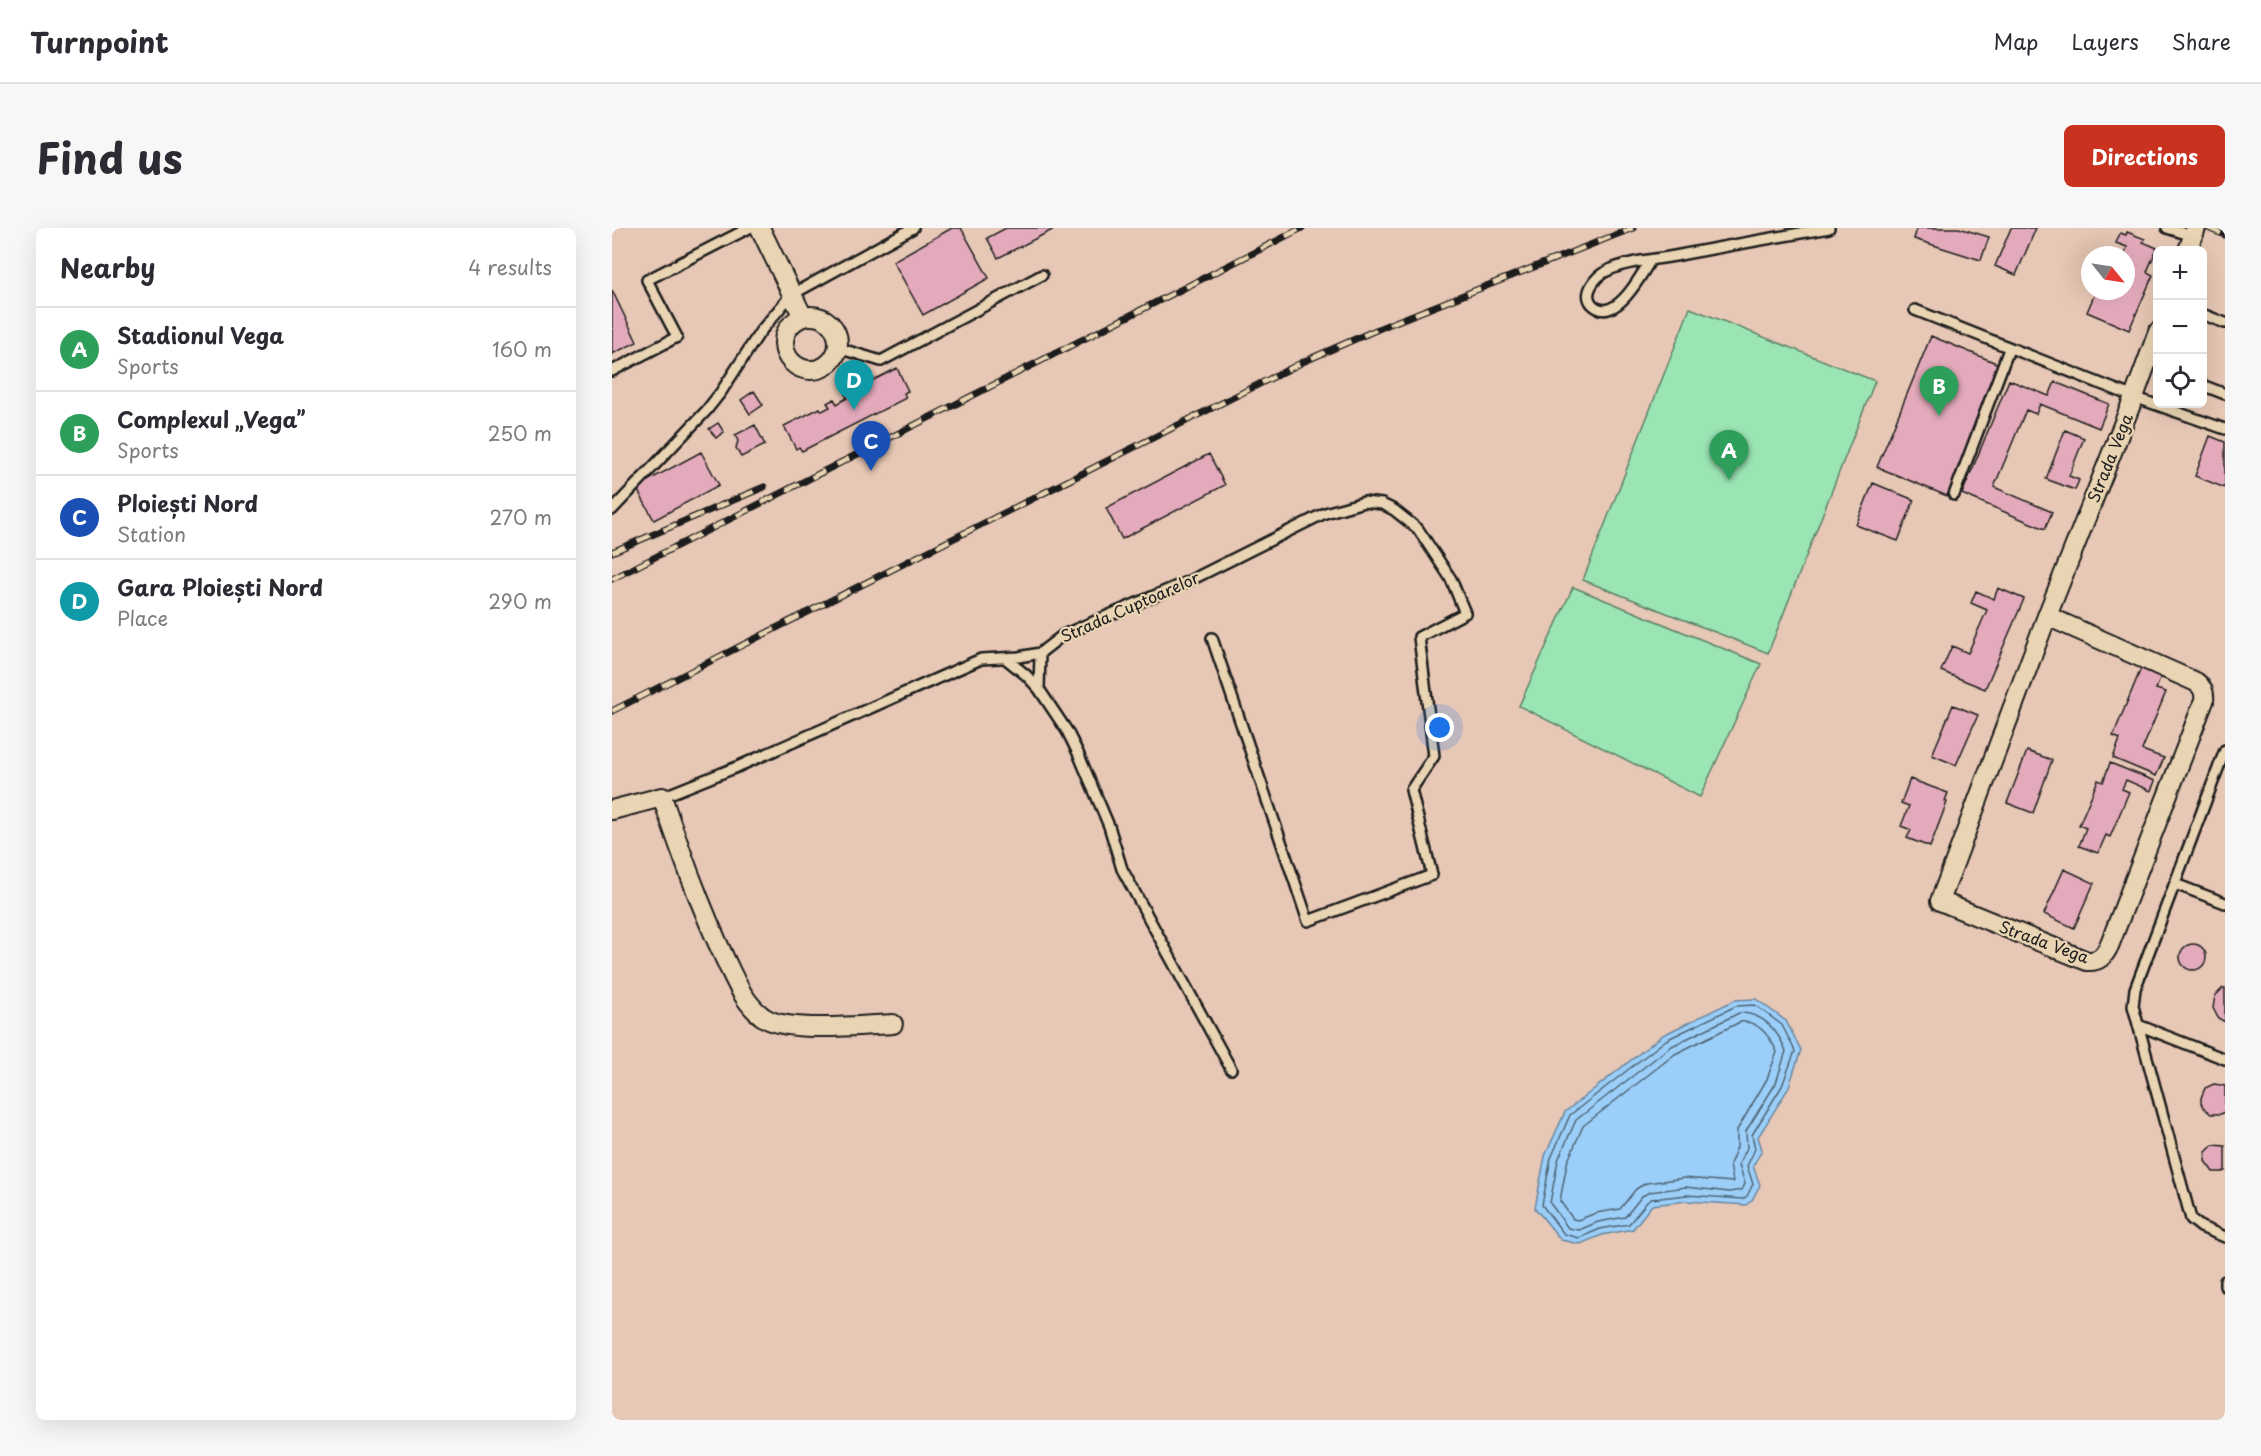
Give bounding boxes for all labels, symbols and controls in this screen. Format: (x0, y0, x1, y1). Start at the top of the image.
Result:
text: Turnpoint (30, 20, 169, 63)
text: Map (1994, 25, 2038, 57)
text: Layers (2071, 25, 2139, 57)
text: Share (2172, 25, 2231, 57)
text: Find us (36, 125, 183, 188)
button: Directions (2064, 125, 2225, 187)
north arrow (2081, 246, 2135, 300)
map controls (2153, 246, 2207, 408)
button: + (2153, 246, 2207, 300)
text: Nearby (60, 248, 155, 287)
text: 4 results (468, 252, 552, 282)
button: − (2153, 300, 2207, 354)
text: Stadionul Vega (117, 318, 284, 351)
text: A (72, 334, 87, 364)
text: 160 m (492, 334, 552, 364)
text: Sports (117, 351, 179, 381)
button: locate (2153, 354, 2207, 408)
pin: D (834, 360, 874, 410)
pin: B (1920, 366, 1958, 416)
text: Complexul „Vega” (117, 402, 305, 435)
street label: Strada Vega (2080, 409, 2138, 506)
text: B (73, 418, 86, 448)
text: 250 m (488, 418, 552, 448)
pin: C (852, 422, 890, 471)
pin: A (1710, 430, 1748, 480)
text: Sports (117, 435, 179, 465)
text: Ploiești Nord (117, 486, 258, 519)
text: C (72, 502, 87, 532)
text: 270 m (489, 502, 552, 532)
text: Station (117, 519, 186, 549)
street label: Strada Cuptoarelor (1056, 564, 1203, 647)
text: Gara Ploiești Nord (117, 570, 323, 603)
text: D (72, 586, 87, 616)
text: 290 m (488, 586, 552, 616)
text: Place (117, 603, 168, 633)
your location (1425, 713, 1454, 742)
street label: Strada Vega (1996, 914, 2093, 968)

